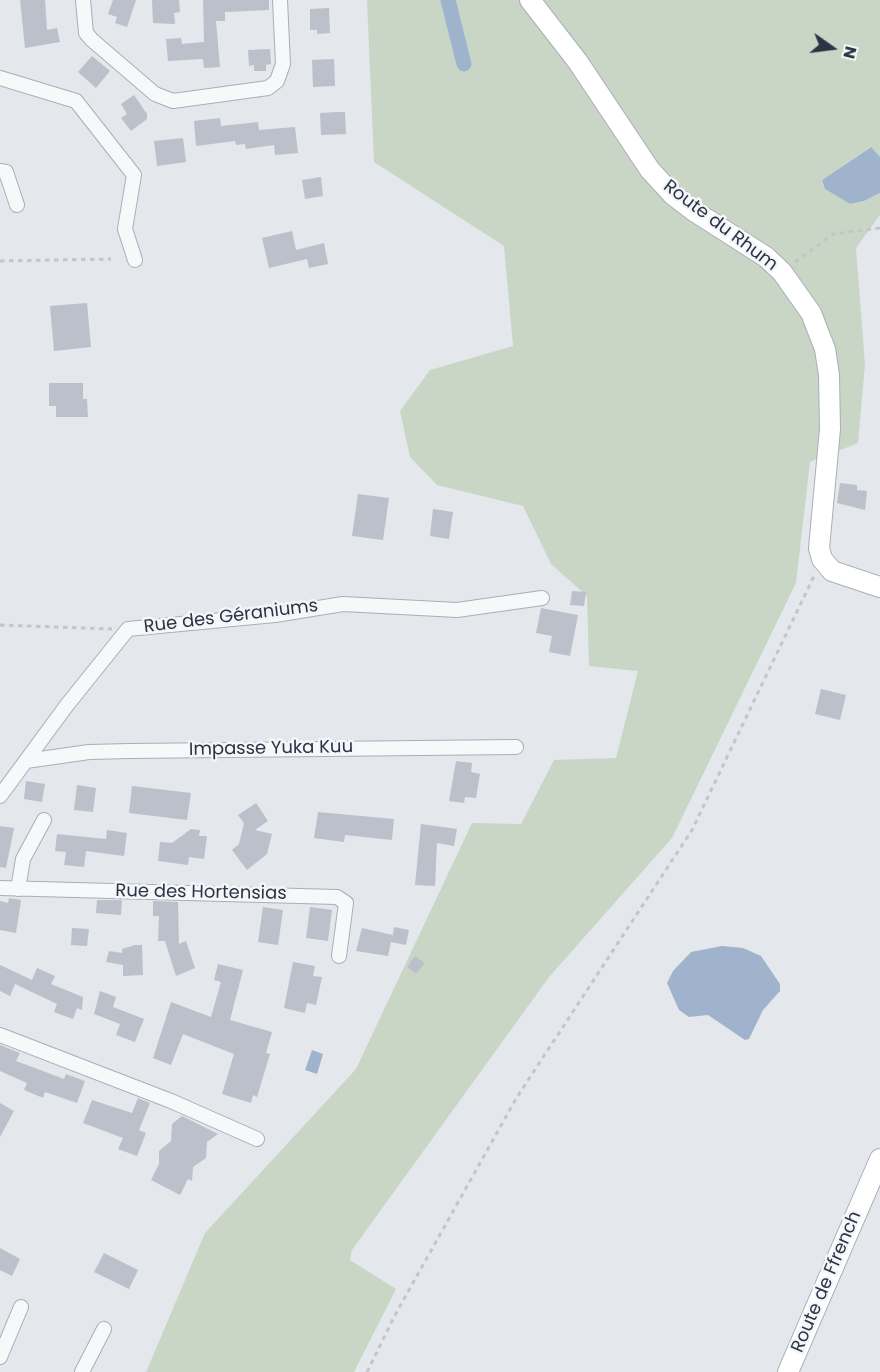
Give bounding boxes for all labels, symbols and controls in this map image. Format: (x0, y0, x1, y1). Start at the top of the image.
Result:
north arrow (802, 18, 862, 78)
text: N (837, 44, 863, 61)
street label: Route du Rhum (659, 176, 781, 276)
street label: Rue des Géraniums (143, 596, 319, 638)
street label: Impasse Yuka Kuu (189, 737, 353, 761)
street label: Rue des Hortensias (115, 881, 287, 905)
street label: Route de Ffrench (787, 1208, 867, 1356)

